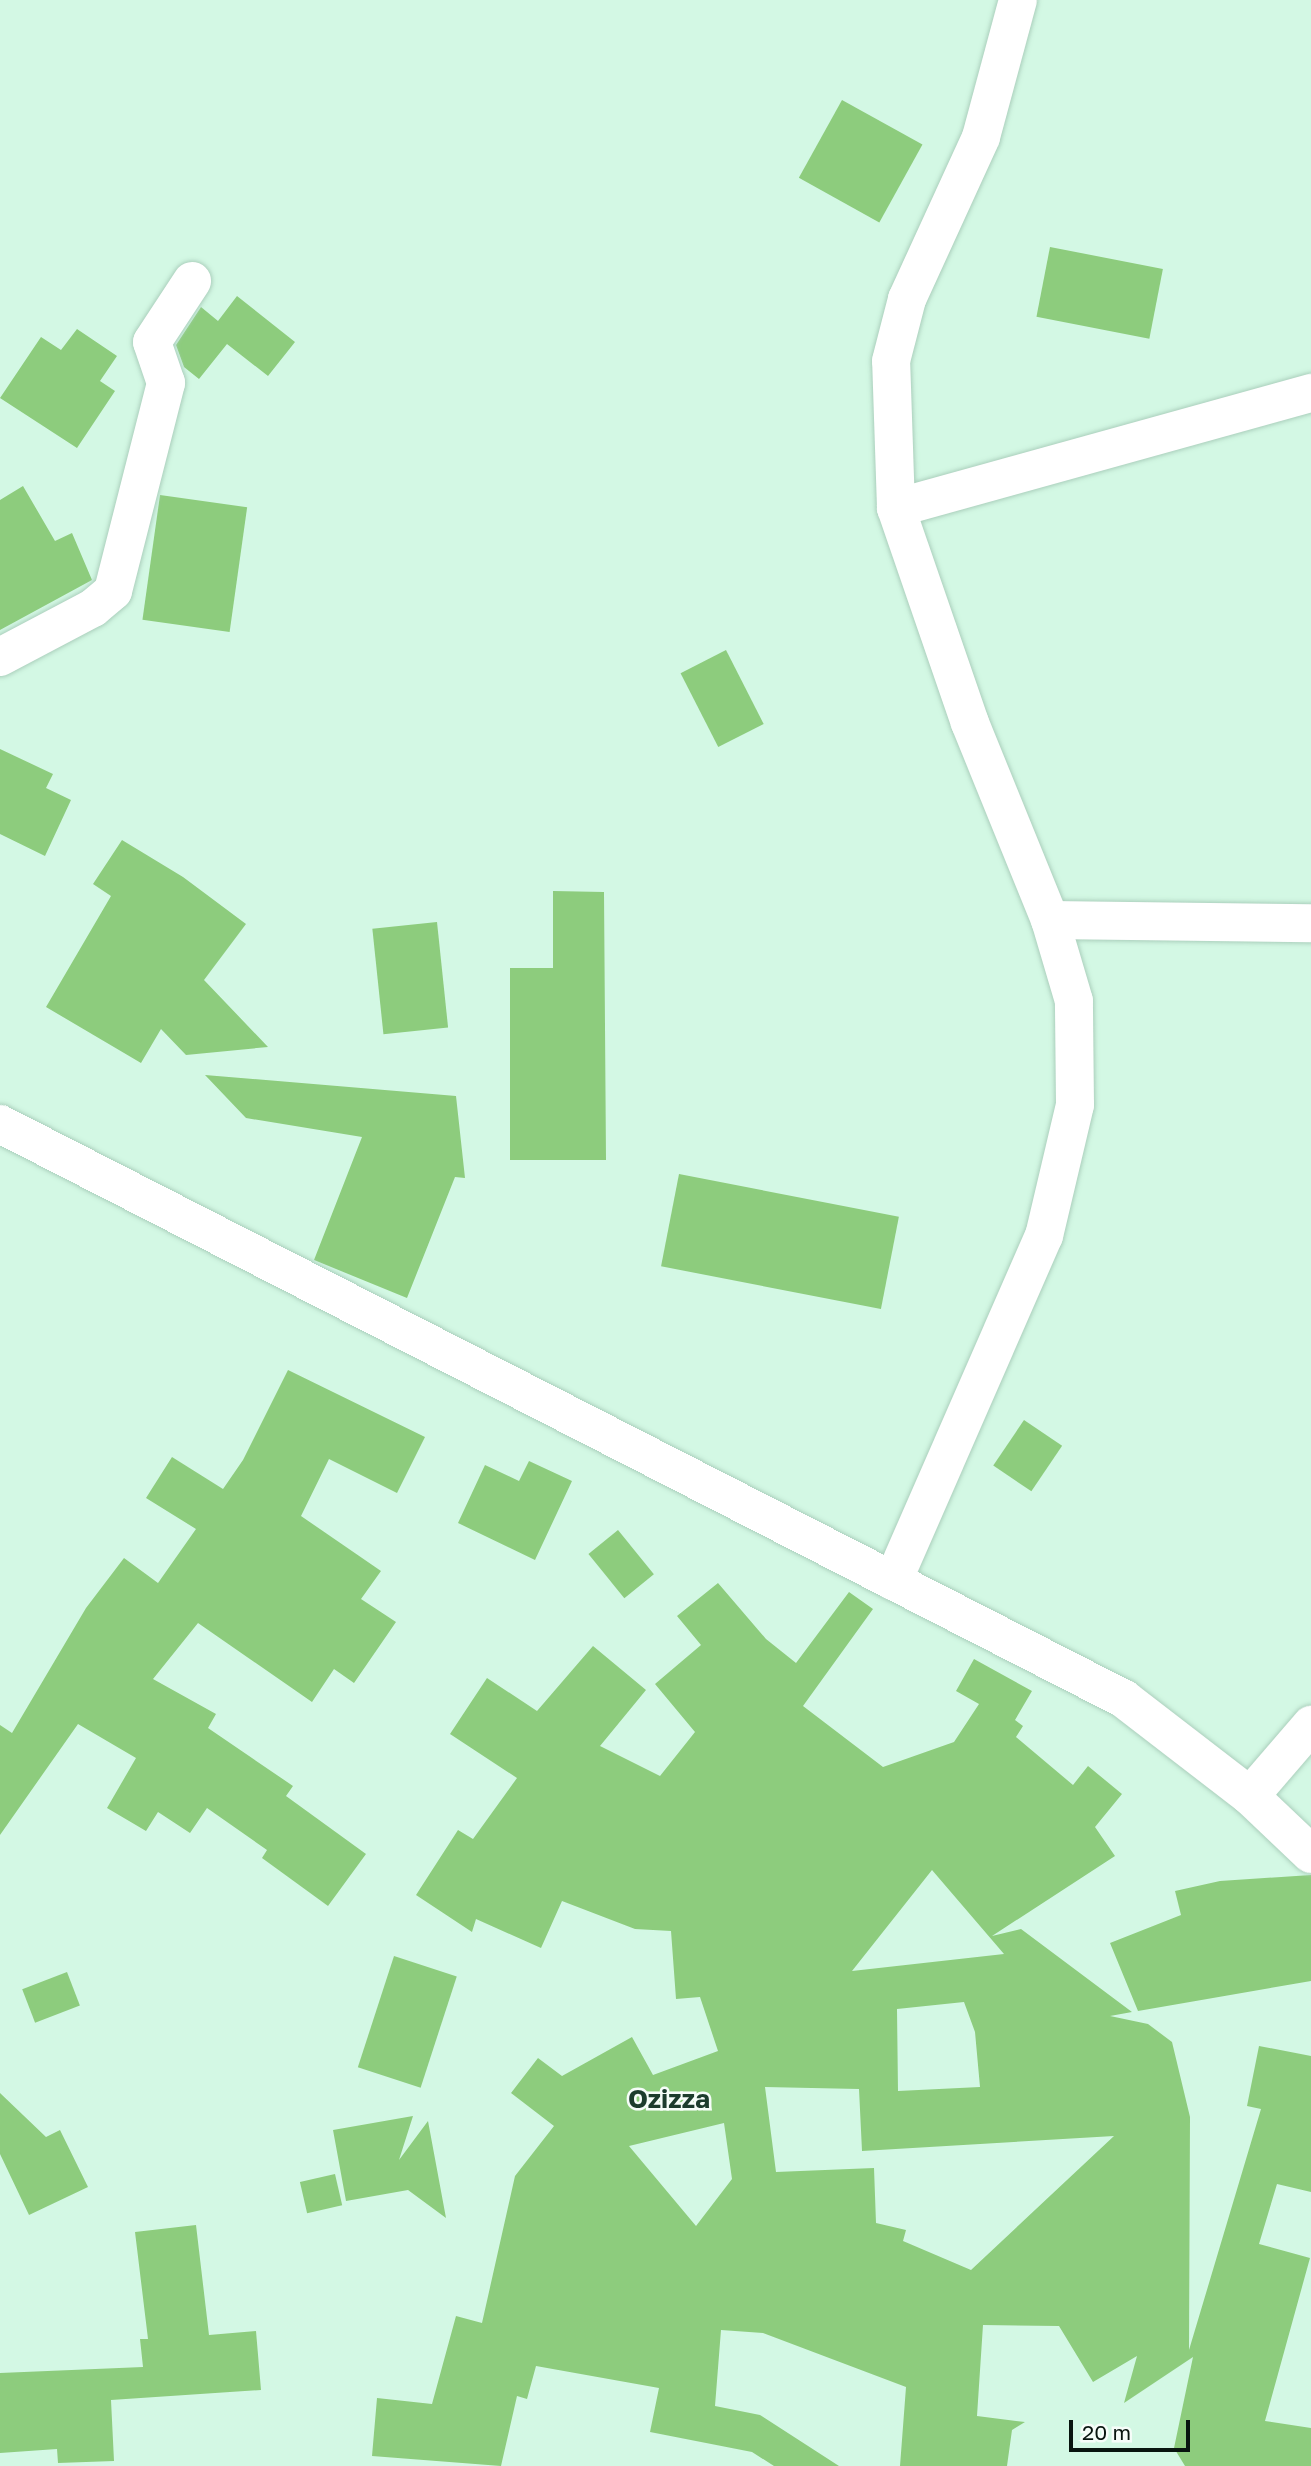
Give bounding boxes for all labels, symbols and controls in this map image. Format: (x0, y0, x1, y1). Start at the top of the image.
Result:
district label: Ozizza (628, 2083, 710, 2115)
scale bar (1073, 2406, 1194, 2450)
text: 20 m (1082, 2419, 1131, 2445)

